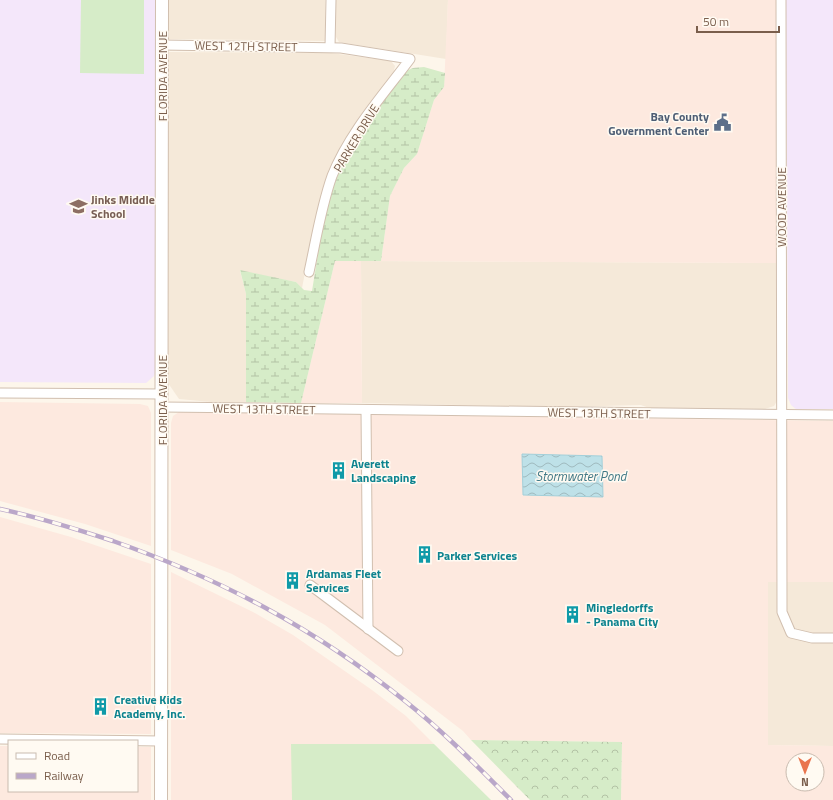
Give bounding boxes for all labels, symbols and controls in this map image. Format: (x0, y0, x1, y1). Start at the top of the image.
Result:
scale bar (697, 8, 779, 34)
text: 50 m (703, 12, 729, 31)
street label: FLORIDA AVENUE (153, 30, 172, 121)
street label: WEST 12TH STREET (194, 36, 298, 56)
street label: PARKER DRIVE (328, 100, 384, 176)
place label: Bay County Government Center (608, 107, 710, 140)
public building icon: Bay County Government Center (712, 113, 732, 133)
street label: WOOD AVENUE (772, 167, 791, 247)
place label: Jinks Middle School (91, 190, 155, 223)
school or university icon: Jinks Middle School (68, 196, 88, 216)
street label: FLORIDA AVENUE (153, 354, 172, 445)
street label: WEST 13TH STREET (212, 399, 316, 419)
street label: WEST 13TH STREET (547, 403, 651, 423)
place label: Averett Landscaping (351, 454, 416, 487)
building icon: Averett Landscaping (328, 460, 348, 480)
water label: Stormwater Pond (536, 466, 628, 486)
building icon: Parker Services (414, 545, 434, 565)
place label: Parker Services (437, 546, 518, 565)
place label: Ardamas Fleet Services (306, 564, 382, 597)
building icon: Ardamas Fleet Services (283, 570, 303, 590)
place label: Mingledorffs - Panama City (586, 598, 658, 631)
building icon: Mingledorffs - Panama City (563, 604, 583, 624)
place label: Creative Kids Academy, Inc. (114, 690, 185, 723)
building icon: Creative Kids Academy, Inc. (91, 696, 111, 716)
legend (8, 740, 138, 792)
text: Road (44, 746, 70, 765)
north arrow (785, 752, 825, 792)
text: Railway (44, 766, 84, 785)
text: N (801, 774, 809, 790)

